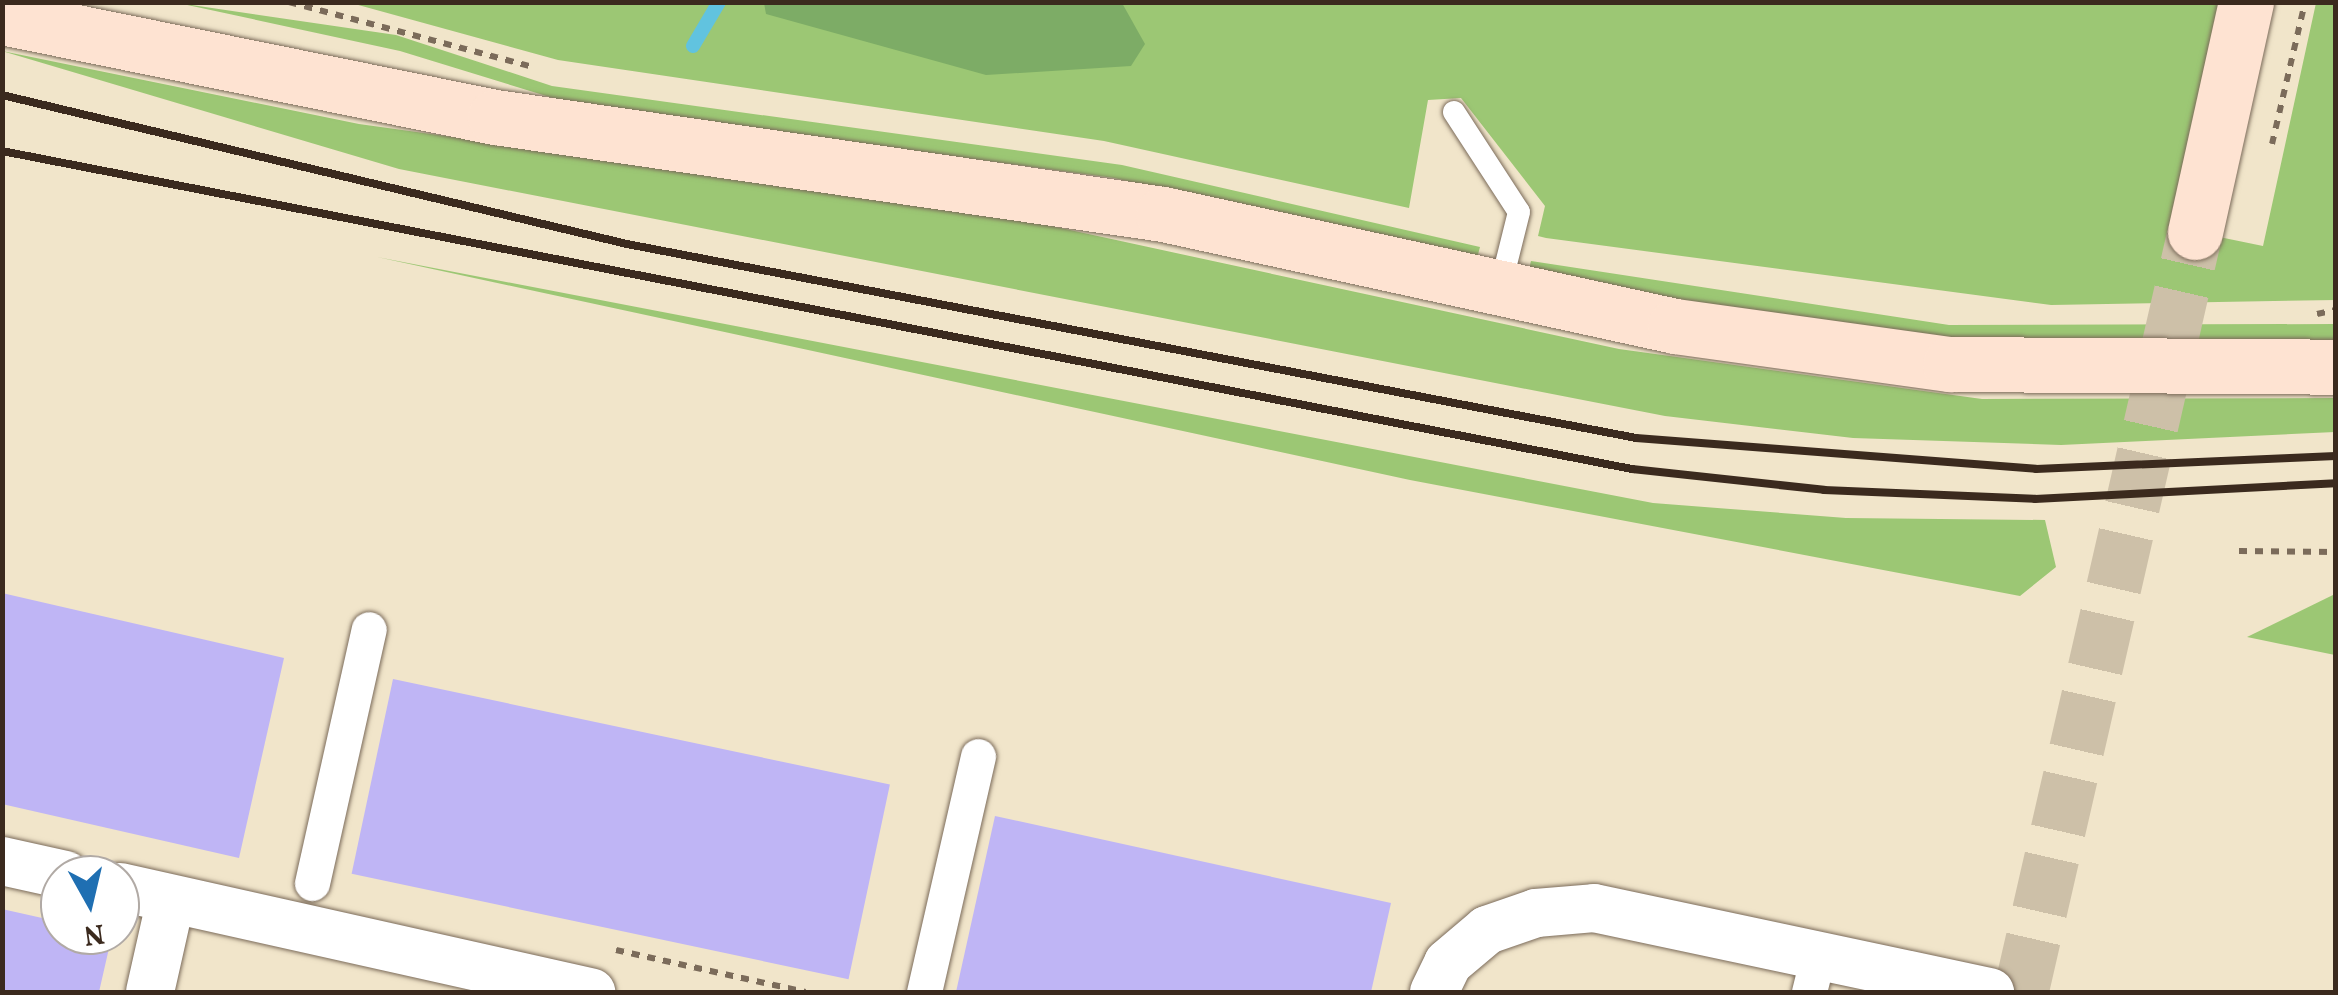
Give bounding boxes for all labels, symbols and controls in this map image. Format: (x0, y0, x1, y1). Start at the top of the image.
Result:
north arrow (40, 855, 140, 955)
text: N (81, 912, 107, 954)

